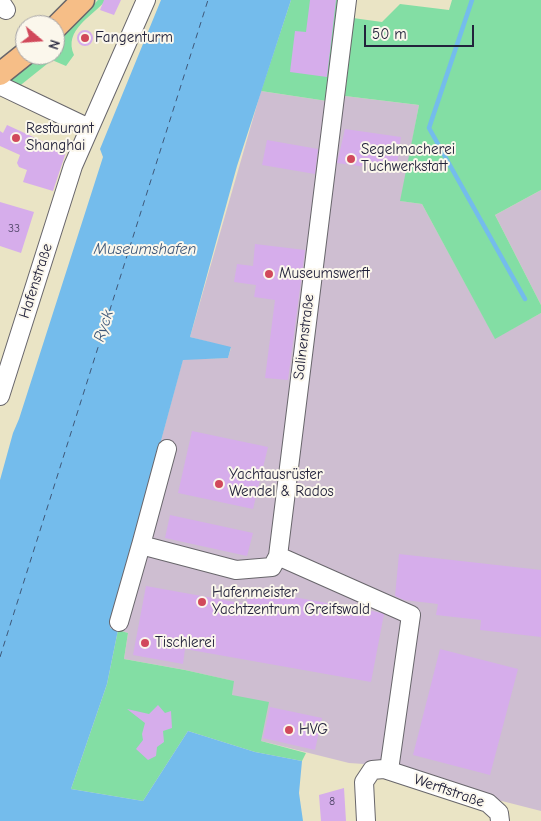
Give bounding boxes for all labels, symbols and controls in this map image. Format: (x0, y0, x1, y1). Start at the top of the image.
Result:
north arrow (15, 15, 65, 65)
scale bar (366, 15, 476, 47)
text: 50 m (372, 25, 407, 43)
place label: Fangenturm (95, 29, 173, 47)
marker: Fangenturm (79, 32, 91, 44)
text: N (44, 38, 63, 51)
place label: Restaurant Shanghai (26, 120, 94, 155)
marker: Restaurant Shanghai (10, 132, 22, 144)
place label: Segelmacherei Tuchwerkstatt (361, 141, 455, 176)
marker: Segelmacherei Tuchwerkstatt (345, 153, 357, 165)
house number: 33 (8, 222, 20, 236)
water label: Museumshafen (94, 239, 196, 259)
street label: Hafenstraße (15, 241, 57, 321)
place label: Museumswerft (279, 265, 370, 283)
marker: Museumswerft (263, 268, 275, 280)
street label: Salinenstraße (290, 293, 318, 381)
water label: Ryck (90, 308, 118, 344)
place label: Yachtausrüster Wendel & Rados (229, 466, 334, 501)
marker: Yachtausrüster Wendel & Rados (213, 478, 225, 490)
place label: Hafenmeister Yachtzentrum Greifswald (212, 584, 370, 619)
marker: Hafenmeister Yachtzentrum Greifswald (196, 596, 208, 608)
place label: Tischlerei (155, 634, 215, 652)
marker: Tischlerei (139, 637, 151, 649)
place label: HVG (299, 721, 328, 739)
marker: HVG (283, 724, 295, 736)
street label: Werftstraße (411, 771, 487, 811)
house number: 8 (329, 795, 335, 809)

